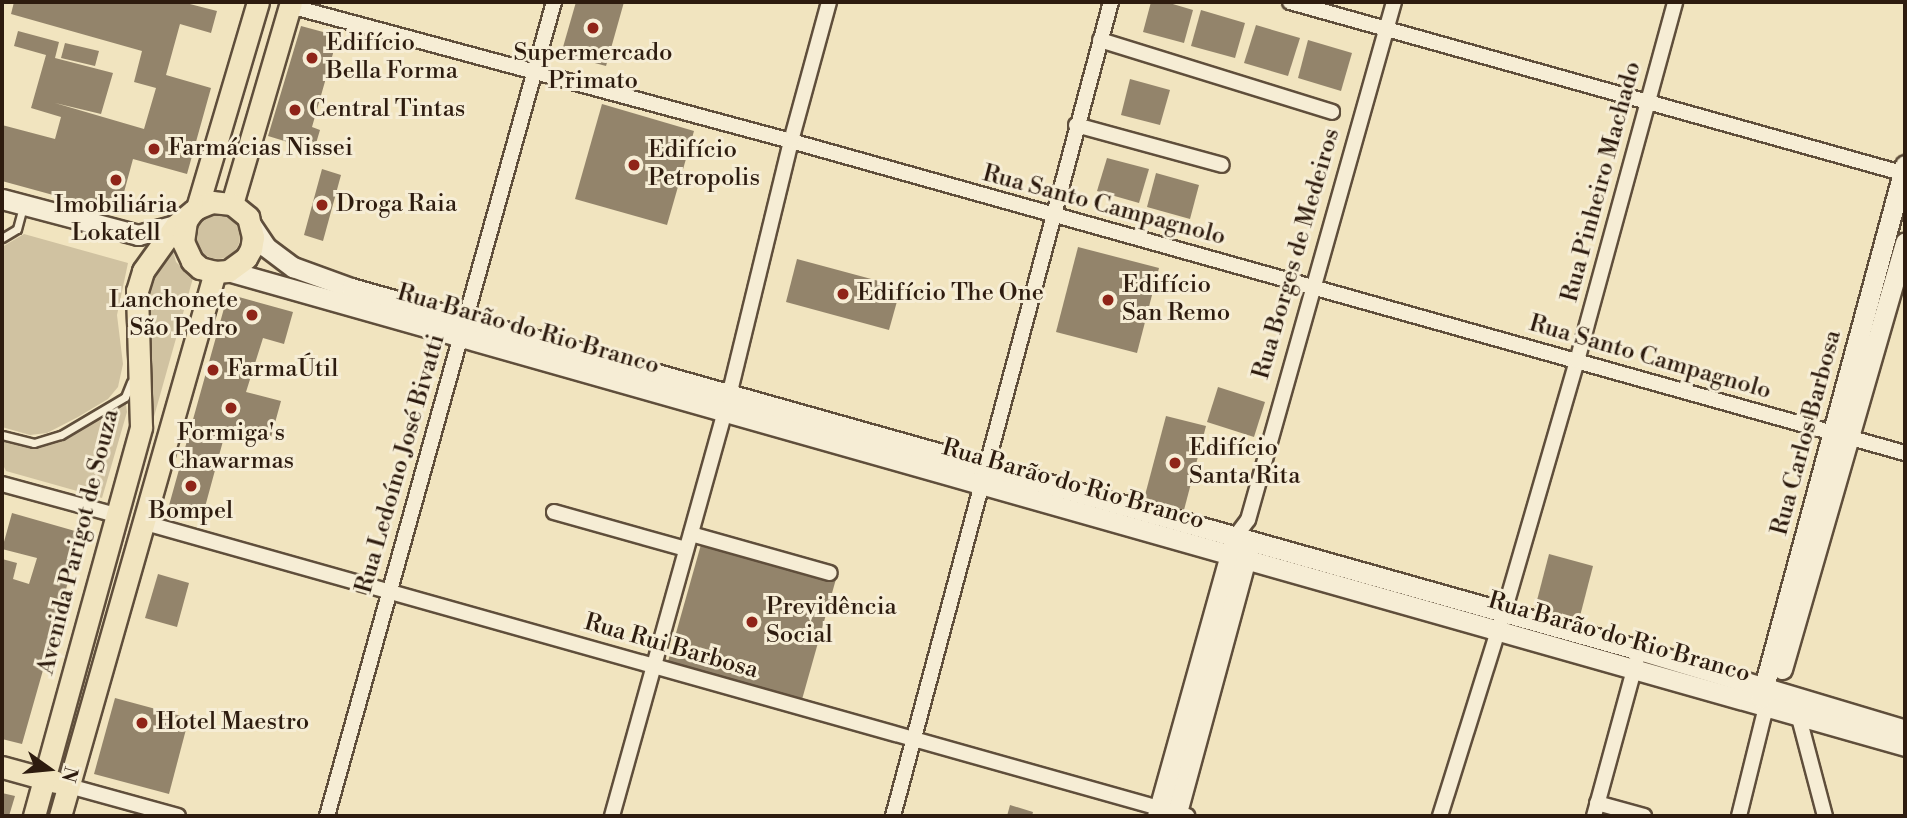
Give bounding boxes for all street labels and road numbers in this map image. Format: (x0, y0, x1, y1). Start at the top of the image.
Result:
street label: Rua Pinheiro Machado (1556, 59, 1648, 305)
street label: Rua Borges de Medeiros (1247, 125, 1347, 383)
street label: Rua Santo Campagnolo (979, 160, 1229, 252)
street label: Rua Barão do Rio Branco (394, 279, 662, 381)
street label: Rua Santo Campagnolo (1526, 310, 1774, 406)
street label: Rua Carlos Barbosa (1766, 327, 1848, 539)
street label: Rua Ledoíno José Bivatti (350, 331, 452, 597)
street label: Avenida Parigot de Souza (32, 406, 126, 678)
street label: Rua Barão do Rio Branco (939, 434, 1207, 536)
street label: Rua Barão do Rio Branco (1485, 587, 1753, 689)
street label: Rua Rui Barbosa (581, 608, 761, 686)

